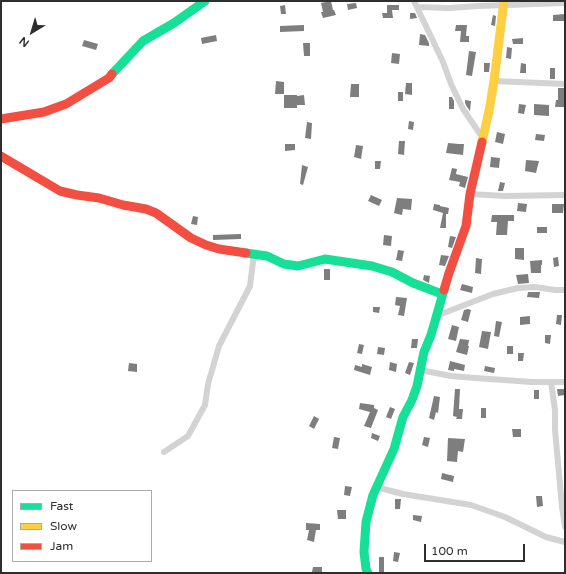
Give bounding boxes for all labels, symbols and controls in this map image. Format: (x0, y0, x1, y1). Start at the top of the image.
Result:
north arrow (12, 12, 52, 52)
text: N (17, 34, 32, 50)
legend (12, 490, 152, 562)
text: Fast (50, 499, 73, 513)
text: Slow (50, 519, 77, 533)
scale bar (426, 536, 527, 562)
text: Jam (50, 539, 73, 553)
text: 100 m (431, 544, 468, 558)

